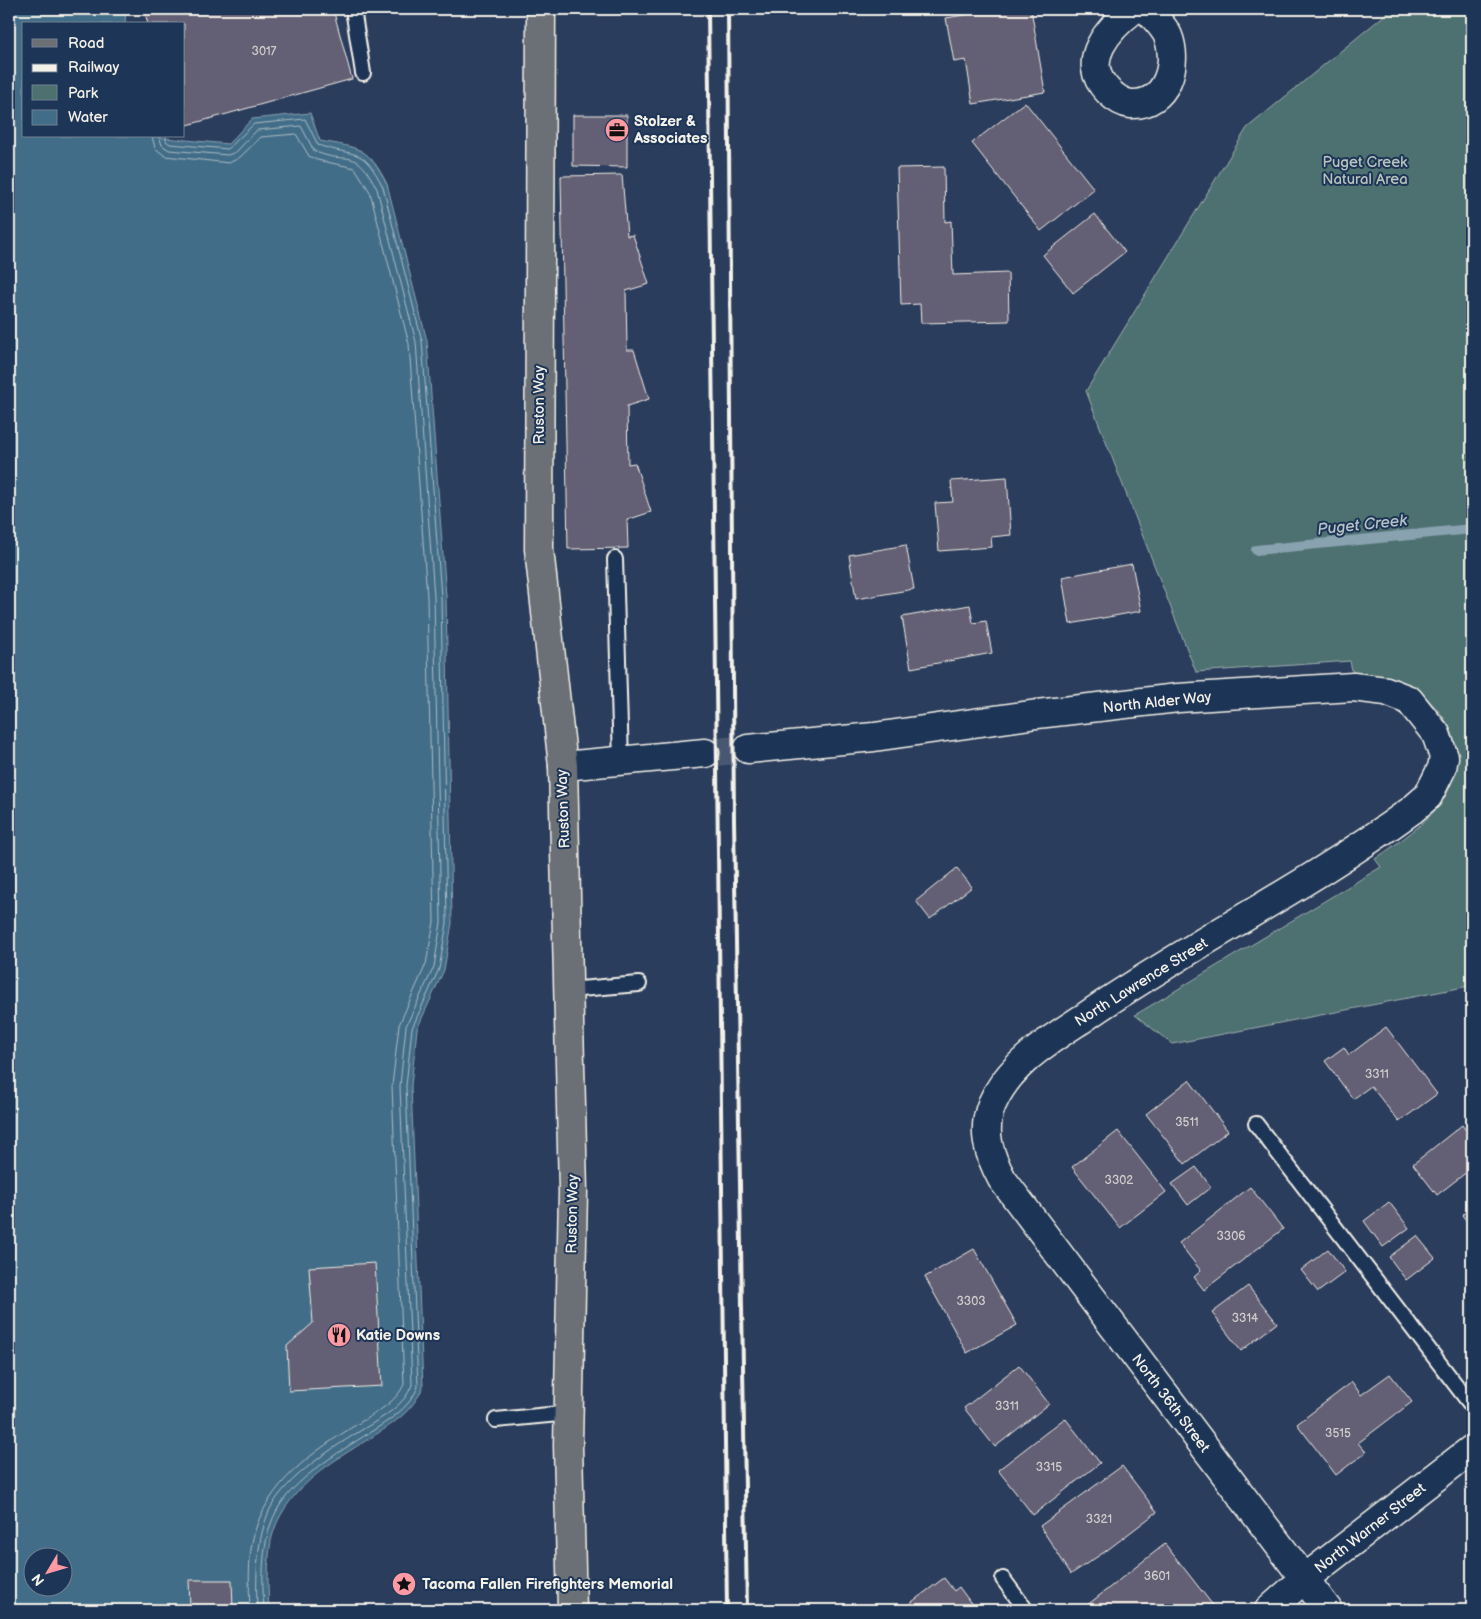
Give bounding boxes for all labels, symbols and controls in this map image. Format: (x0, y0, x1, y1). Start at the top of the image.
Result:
legend (22, 22, 185, 138)
text: Road (68, 34, 104, 53)
house number: 3017 (252, 44, 277, 59)
text: Railway (68, 58, 119, 77)
text: Park (68, 84, 99, 103)
text: Water (68, 108, 108, 127)
place label: Stolzer & Associates (633, 112, 707, 148)
office icon: Stolzer & Associates (604, 117, 630, 143)
park label: Puget Creek Natural Area (1322, 153, 1408, 189)
street label: Ruston Way (530, 365, 549, 445)
water label: Puget Creek (1316, 511, 1409, 540)
street label: North Alder Way (1102, 687, 1213, 718)
street label: Ruston Way (553, 769, 574, 849)
street label: North Lawrence Street (1071, 934, 1212, 1031)
house number: 3311 (1365, 1067, 1389, 1082)
house number: 3511 (1175, 1115, 1199, 1130)
house number: 3302 (1105, 1173, 1133, 1188)
street label: Ruston Way (562, 1174, 583, 1254)
house number: 3306 (1216, 1229, 1246, 1244)
house number: 3303 (956, 1294, 986, 1309)
house number: 3314 (1232, 1311, 1259, 1326)
restaurant icon: Katie Downs (326, 1322, 352, 1348)
place label: Katie Downs (356, 1326, 440, 1345)
street label: North 36th Street (1127, 1350, 1214, 1457)
house number: 3311 (995, 1399, 1019, 1414)
house number: 3515 (1325, 1426, 1351, 1441)
house number: 3315 (1036, 1460, 1062, 1475)
street label: North Warner Street (1311, 1479, 1430, 1578)
house number: 3321 (1086, 1512, 1112, 1527)
north arrow (22, 1546, 72, 1596)
house number: 3601 (1144, 1569, 1170, 1584)
text: N (28, 1570, 48, 1589)
place icon: Tacoma Fallen Firefighters Memorial (391, 1571, 417, 1597)
place label: Tacoma Fallen Firefighters Memorial (422, 1575, 673, 1594)

